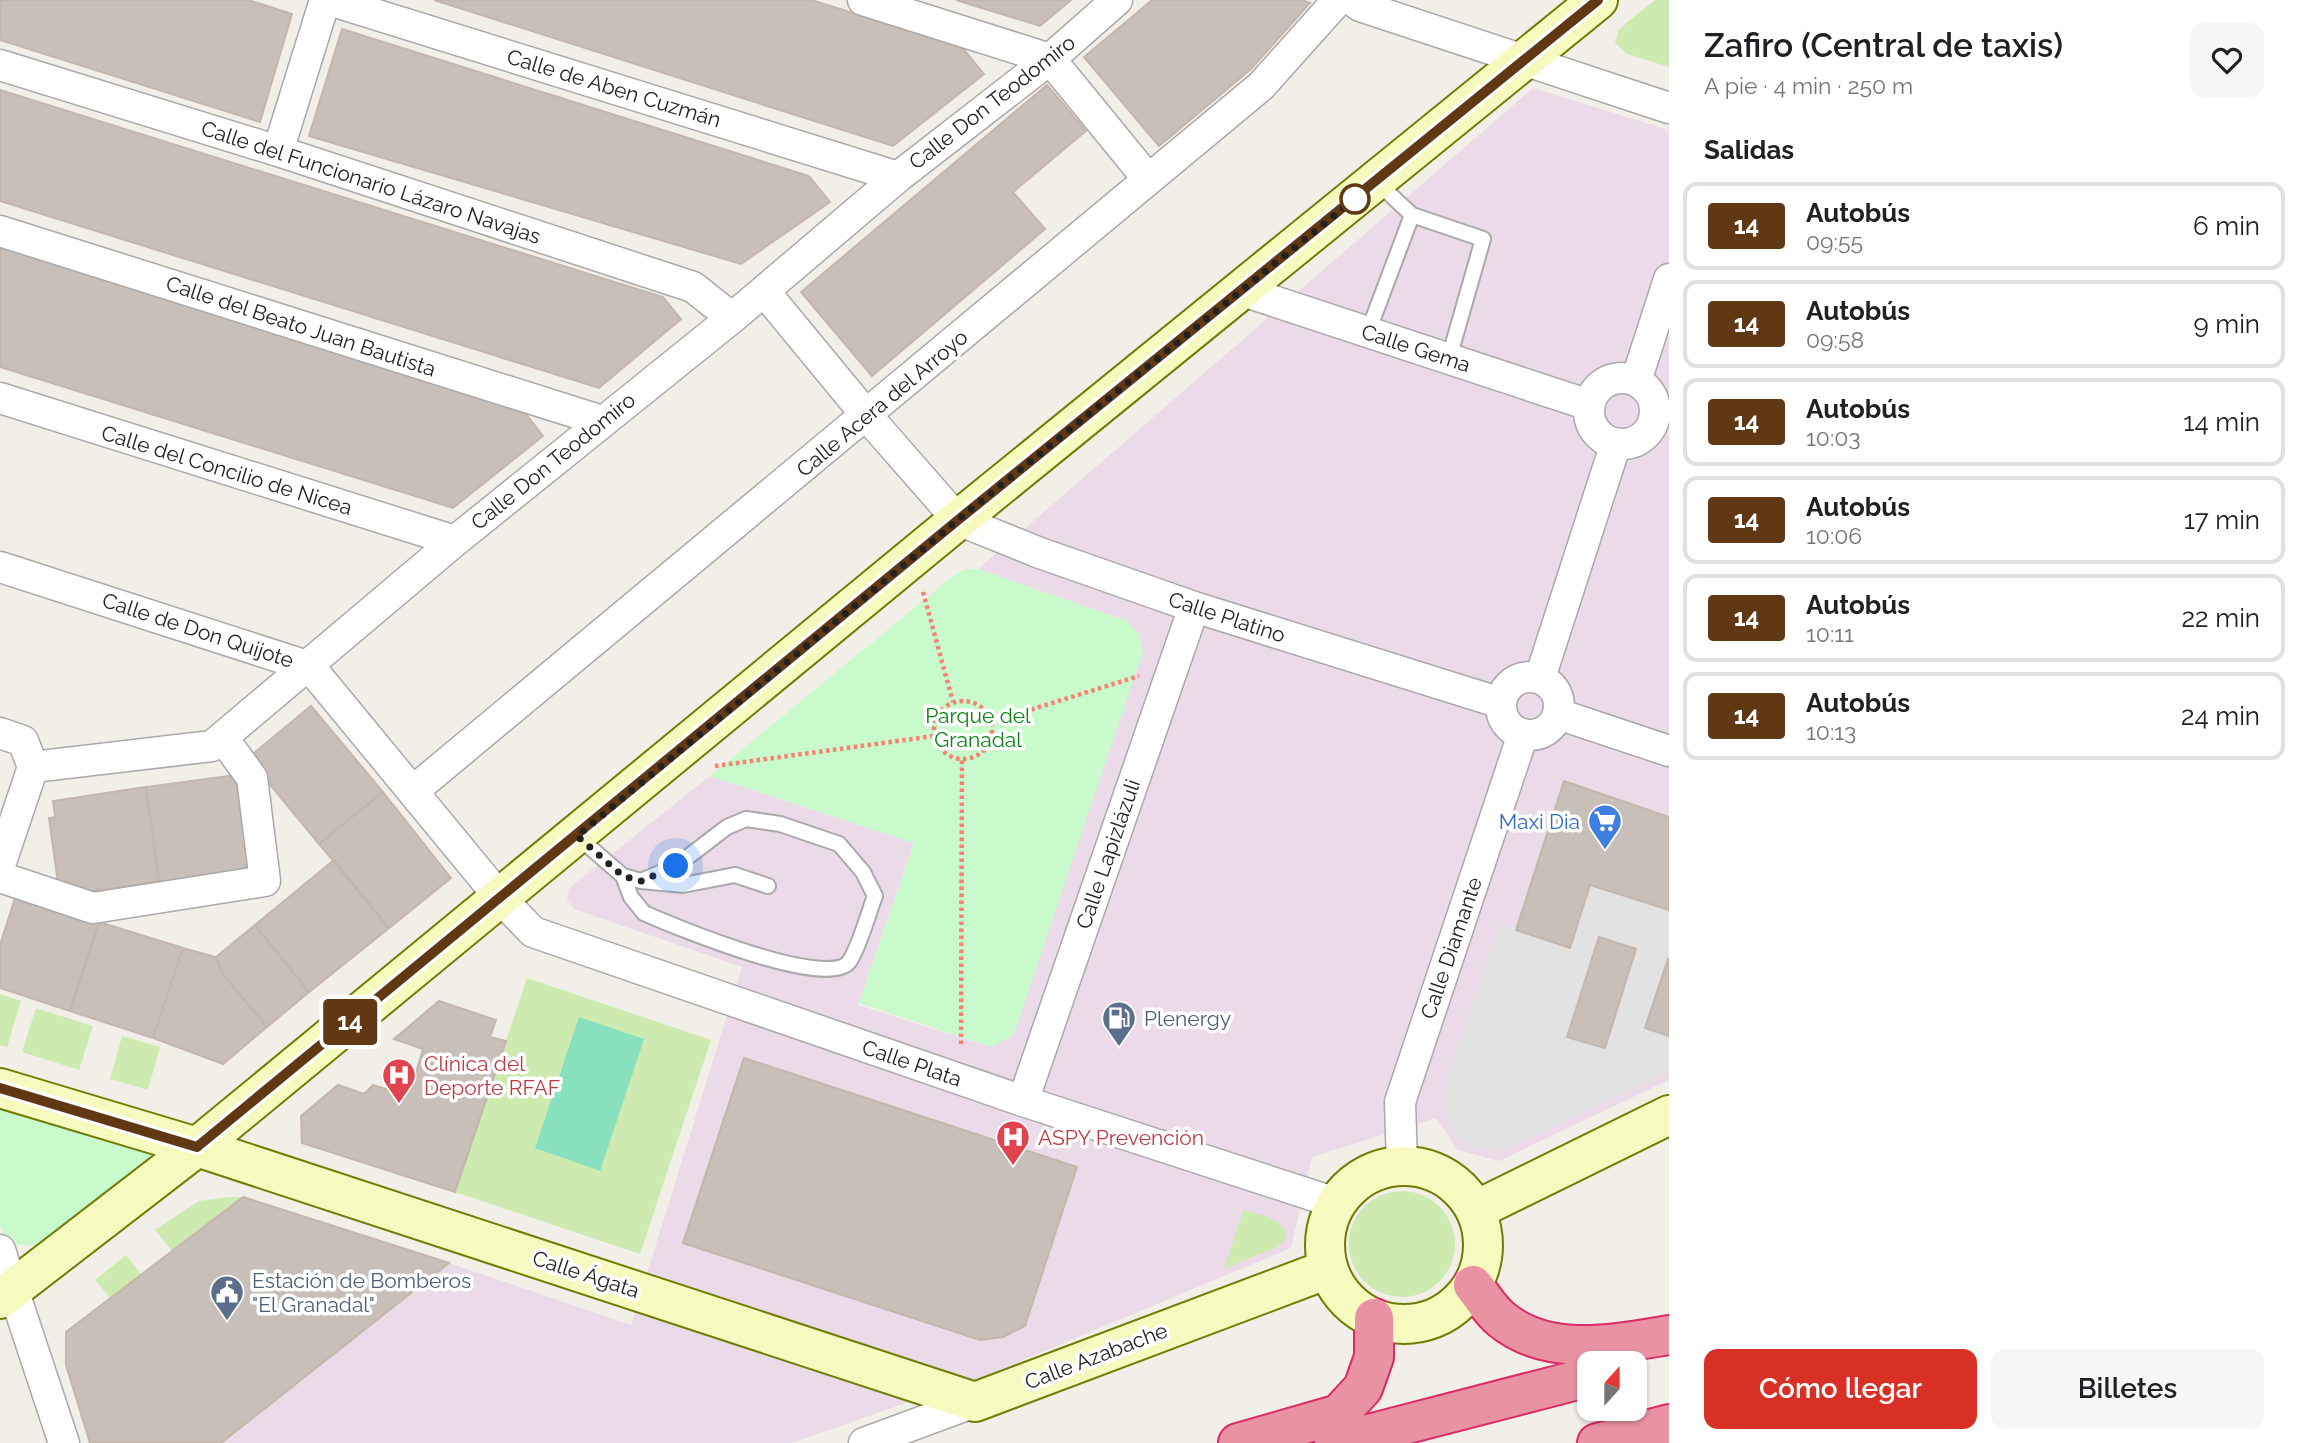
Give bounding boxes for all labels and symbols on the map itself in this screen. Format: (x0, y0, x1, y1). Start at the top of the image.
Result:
street label: Calle Don Teodomiro (904, 29, 1080, 175)
street label: Calle de Aben Cuzmán (504, 44, 724, 132)
street label: Calle del Funcionario Lázaro Navajas (198, 115, 544, 249)
unlabelled marker (1340, 184, 1370, 214)
street label: Calle del Beato Juan Bautista (163, 271, 439, 381)
street label: Calle Gema (1358, 319, 1474, 377)
street label: Calle Acera del Arroyo (791, 324, 973, 482)
street label: Calle Don Teodomiro (466, 387, 640, 535)
street label: Calle del Concilio de Nicea (99, 420, 355, 520)
street label: Calle Platino (1165, 586, 1289, 648)
street label: Calle de Don Quijote (99, 587, 297, 673)
park label: Parque del Granadal (925, 703, 1031, 752)
street label: Calle Lapizlázuli (1071, 776, 1145, 932)
supermarket icon: Maxi Dia (1586, 802, 1624, 851)
place label: Maxi Dia (1499, 809, 1580, 834)
your location (658, 848, 693, 883)
street label: Calle Diamante (1415, 874, 1487, 1022)
line badge: 14 (318, 999, 382, 1045)
fuel station icon: Plenergy (1100, 999, 1138, 1048)
place label: Plenergy (1144, 1006, 1231, 1031)
street label: Calle Plata (859, 1034, 965, 1092)
place label: Clínica del Deporte RFAF (424, 1051, 560, 1100)
hospital icon: Clínica del Deporte RFAF (380, 1056, 418, 1105)
hospital icon: ASPY Prevención (994, 1118, 1032, 1167)
place label: ASPY Prevención (1038, 1125, 1204, 1150)
street label: Calle Ágata (529, 1245, 643, 1303)
place label: Estación de Bomberos "El Granadal" (252, 1268, 471, 1317)
public building icon: Estación de Bomberos "El Granadal" (208, 1273, 246, 1322)
street label: Calle Azabache (1021, 1317, 1171, 1395)
north arrow (1577, 1351, 1647, 1421)

